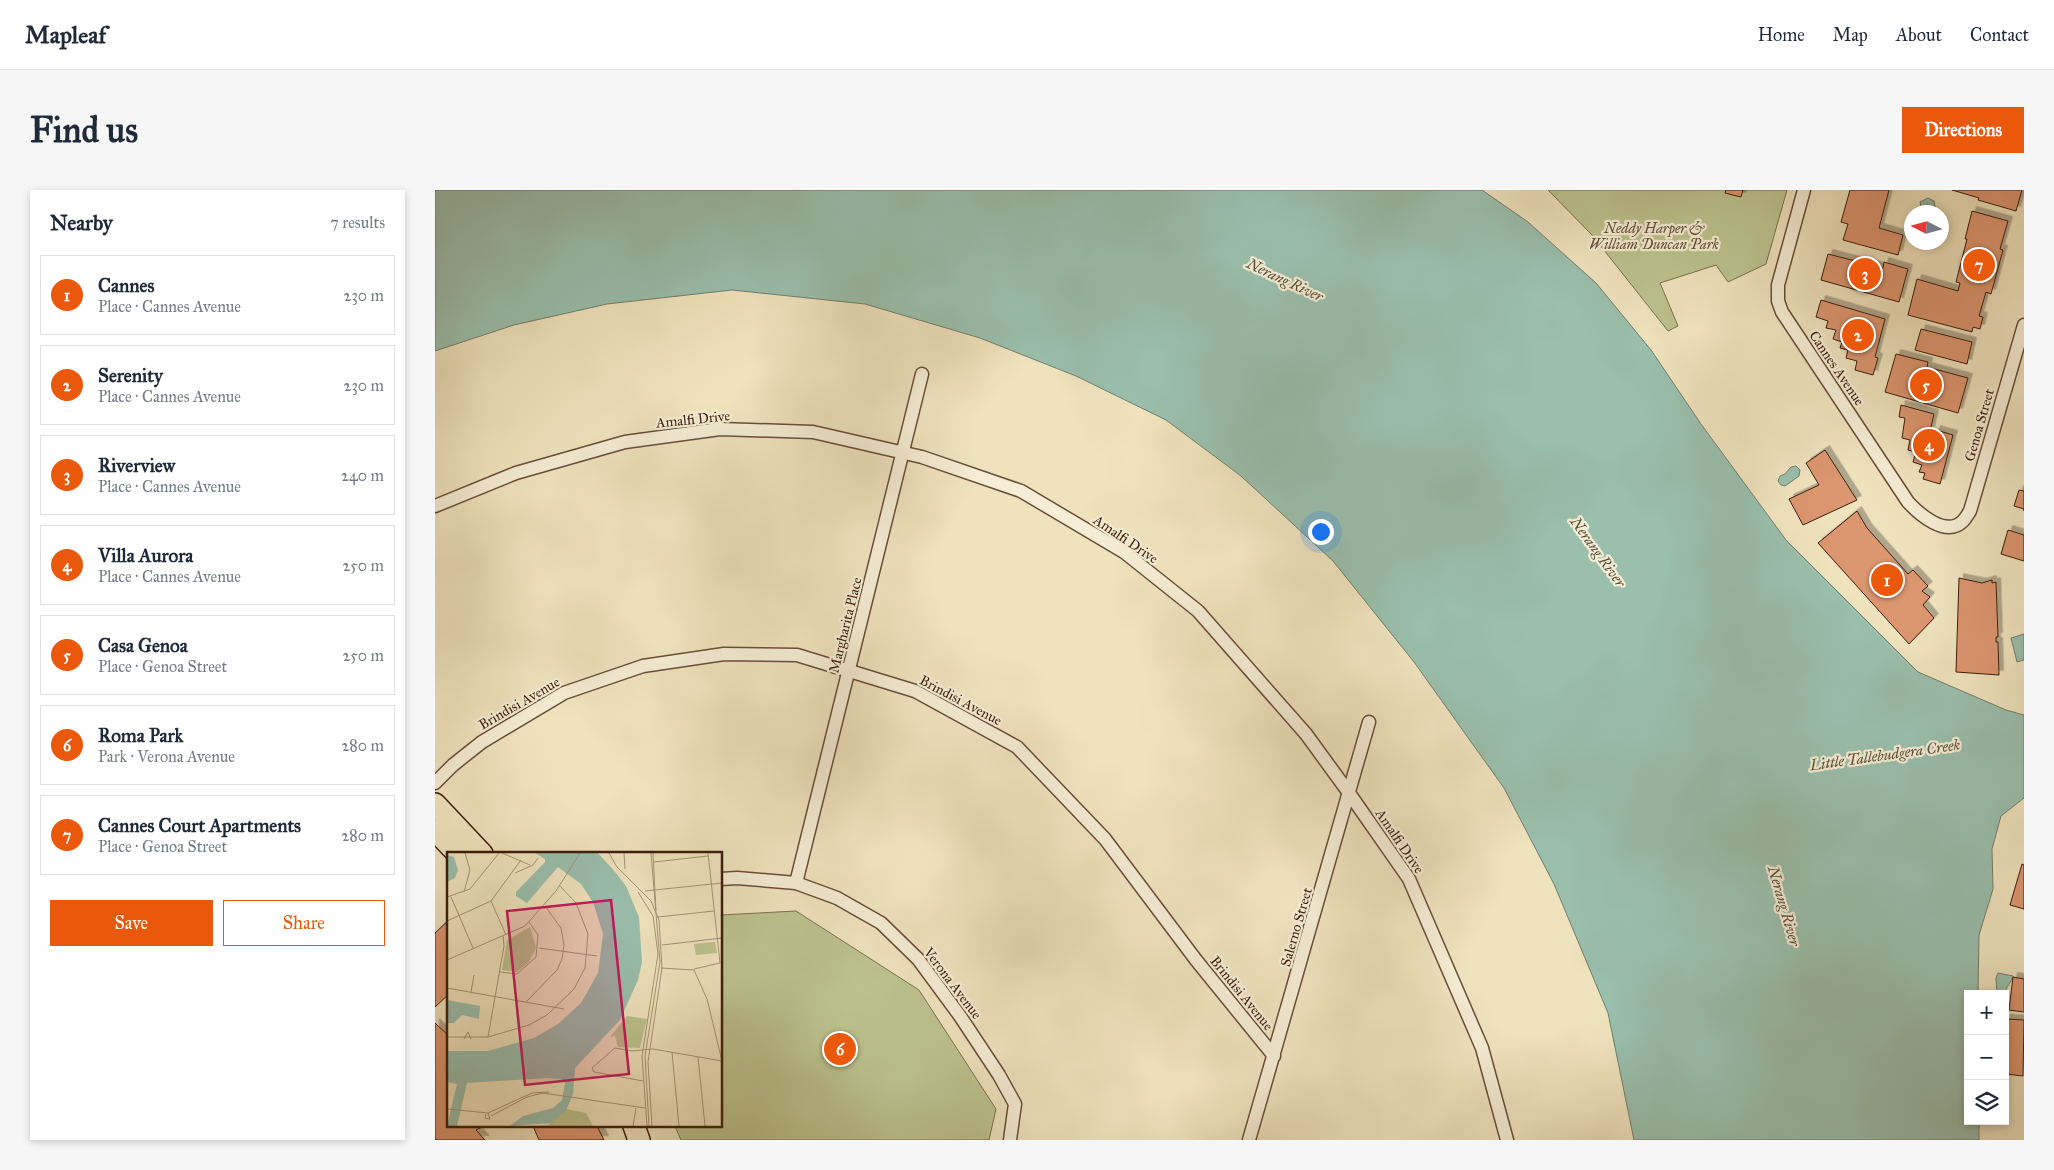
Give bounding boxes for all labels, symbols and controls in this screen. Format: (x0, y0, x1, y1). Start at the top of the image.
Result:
text: Mapleaf (25, 20, 106, 50)
text: Home (1758, 24, 1805, 46)
text: Map (1833, 24, 1868, 46)
text: About (1896, 24, 1942, 46)
text: Contact (1970, 24, 2029, 46)
button: Directions (1902, 107, 2024, 153)
text: Find us (30, 109, 138, 152)
north arrow (1904, 205, 1949, 250)
text: Nearby (50, 210, 113, 236)
text: 7 results (330, 213, 385, 232)
park label: Neddy Harper & William Duncan Park (1589, 220, 1720, 253)
pin: 7 (1963, 246, 1995, 284)
water label: Nerang River (1243, 254, 1327, 306)
pin: 3 (1849, 255, 1881, 293)
text: Cannes (98, 274, 154, 297)
text: 1 (64, 286, 70, 305)
text: 230 m (344, 286, 384, 305)
text: Place · Cannes Avenue (98, 297, 241, 316)
pin: 2 (1842, 316, 1874, 354)
street label: Cannes Avenue (1805, 328, 1868, 409)
text: Serenity (98, 364, 163, 387)
pin: 5 (1910, 366, 1942, 404)
text: 2 (63, 376, 71, 395)
text: 230 m (344, 376, 384, 395)
text: Place · Cannes Avenue (98, 387, 241, 406)
street label: Genoa Street (1961, 387, 1998, 463)
street label: Amalfi Drive (654, 407, 731, 432)
pin: 4 (1913, 426, 1945, 464)
text: Riverview (98, 454, 175, 477)
text: 3 (64, 466, 70, 485)
text: 240 m (341, 466, 384, 485)
text: Place · Cannes Avenue (98, 477, 241, 496)
street label: Amalfi Drive (1089, 511, 1161, 567)
water label: Nerang River (1566, 513, 1630, 591)
your location (1308, 519, 1334, 545)
text: Villa Aurora (98, 544, 193, 567)
text: 4 (63, 556, 71, 575)
text: 250 m (343, 556, 384, 575)
pin: 1 (1871, 561, 1903, 599)
text: Place · Cannes Avenue (98, 567, 241, 586)
street label: Margharita Place (825, 575, 866, 675)
text: Casa Genoa (98, 634, 188, 657)
text: 5 (63, 646, 71, 665)
text: 250 m (343, 646, 384, 665)
text: Place · Genoa Street (98, 657, 227, 676)
street label: Brindisi Avenue (917, 672, 1005, 729)
street label: Brindisi Avenue (476, 673, 563, 733)
text: Roma Park (98, 724, 183, 747)
text: 6 (63, 736, 71, 755)
text: 280 m (341, 736, 384, 755)
water label: Little Tallebudgera Creek (1808, 736, 1961, 775)
text: Park · Verona Avenue (98, 747, 235, 766)
street label: Amalfi Drive (1371, 805, 1428, 877)
text: Cannes Court Apartments (98, 814, 301, 837)
text: 7 (63, 826, 71, 845)
text: 280 m (341, 826, 384, 845)
text: Place · Genoa Street (98, 837, 227, 856)
inset map (447, 852, 723, 1128)
water label: Nerang River (1764, 863, 1804, 949)
street label: Salerno Street (1277, 886, 1316, 969)
button: Save (50, 900, 213, 946)
button: Share (223, 900, 385, 946)
street label: Verona Avenue (919, 943, 985, 1023)
street label: Brindisi Avenue (1206, 953, 1277, 1034)
map controls (1964, 990, 2009, 1125)
button: + (1964, 990, 2009, 1035)
pin: 6 (824, 1030, 856, 1068)
button: − (1964, 1035, 2009, 1080)
button: layers (1964, 1080, 2009, 1125)

